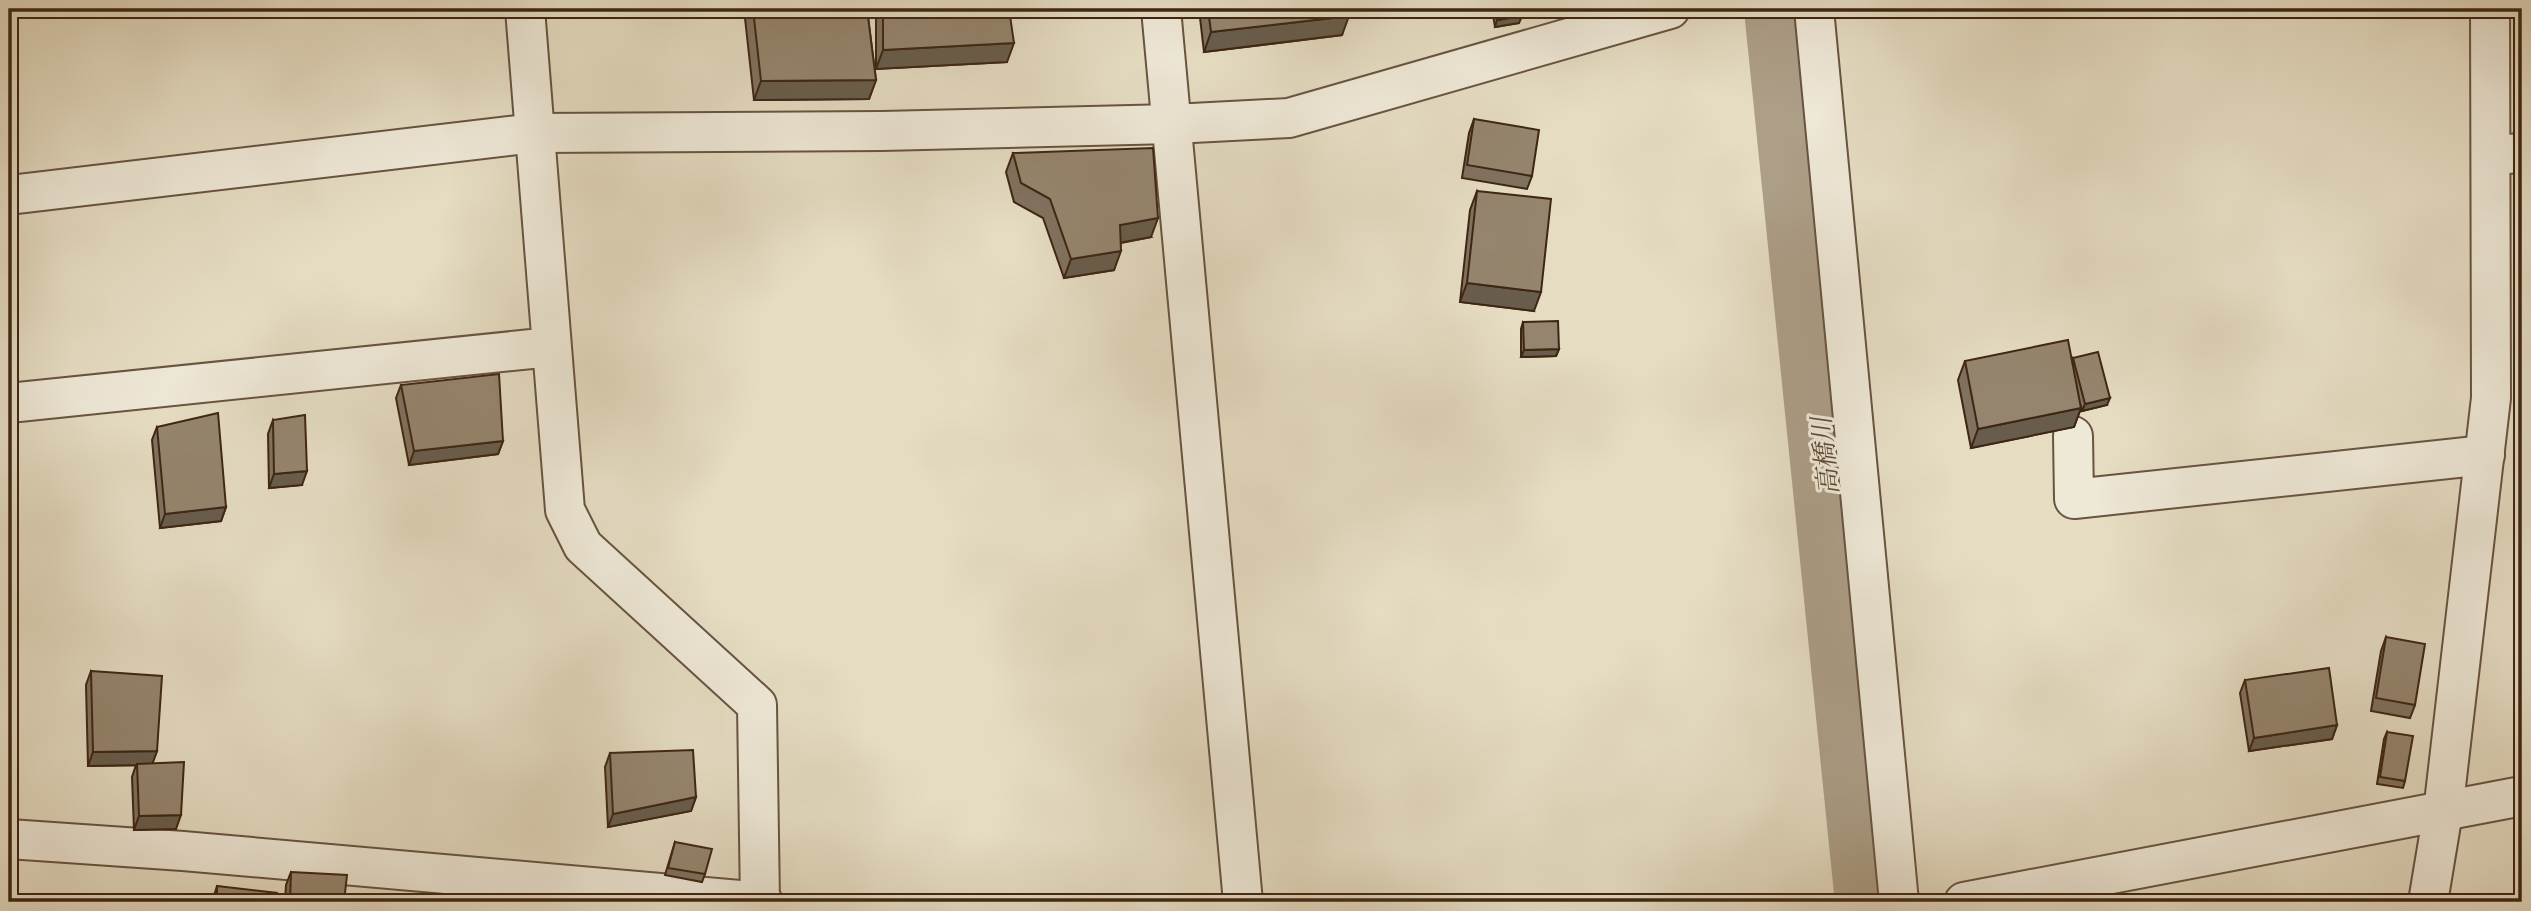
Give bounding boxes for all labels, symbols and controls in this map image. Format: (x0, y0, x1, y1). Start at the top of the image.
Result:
water label: 高橋川 (1808, 413, 1844, 496)

